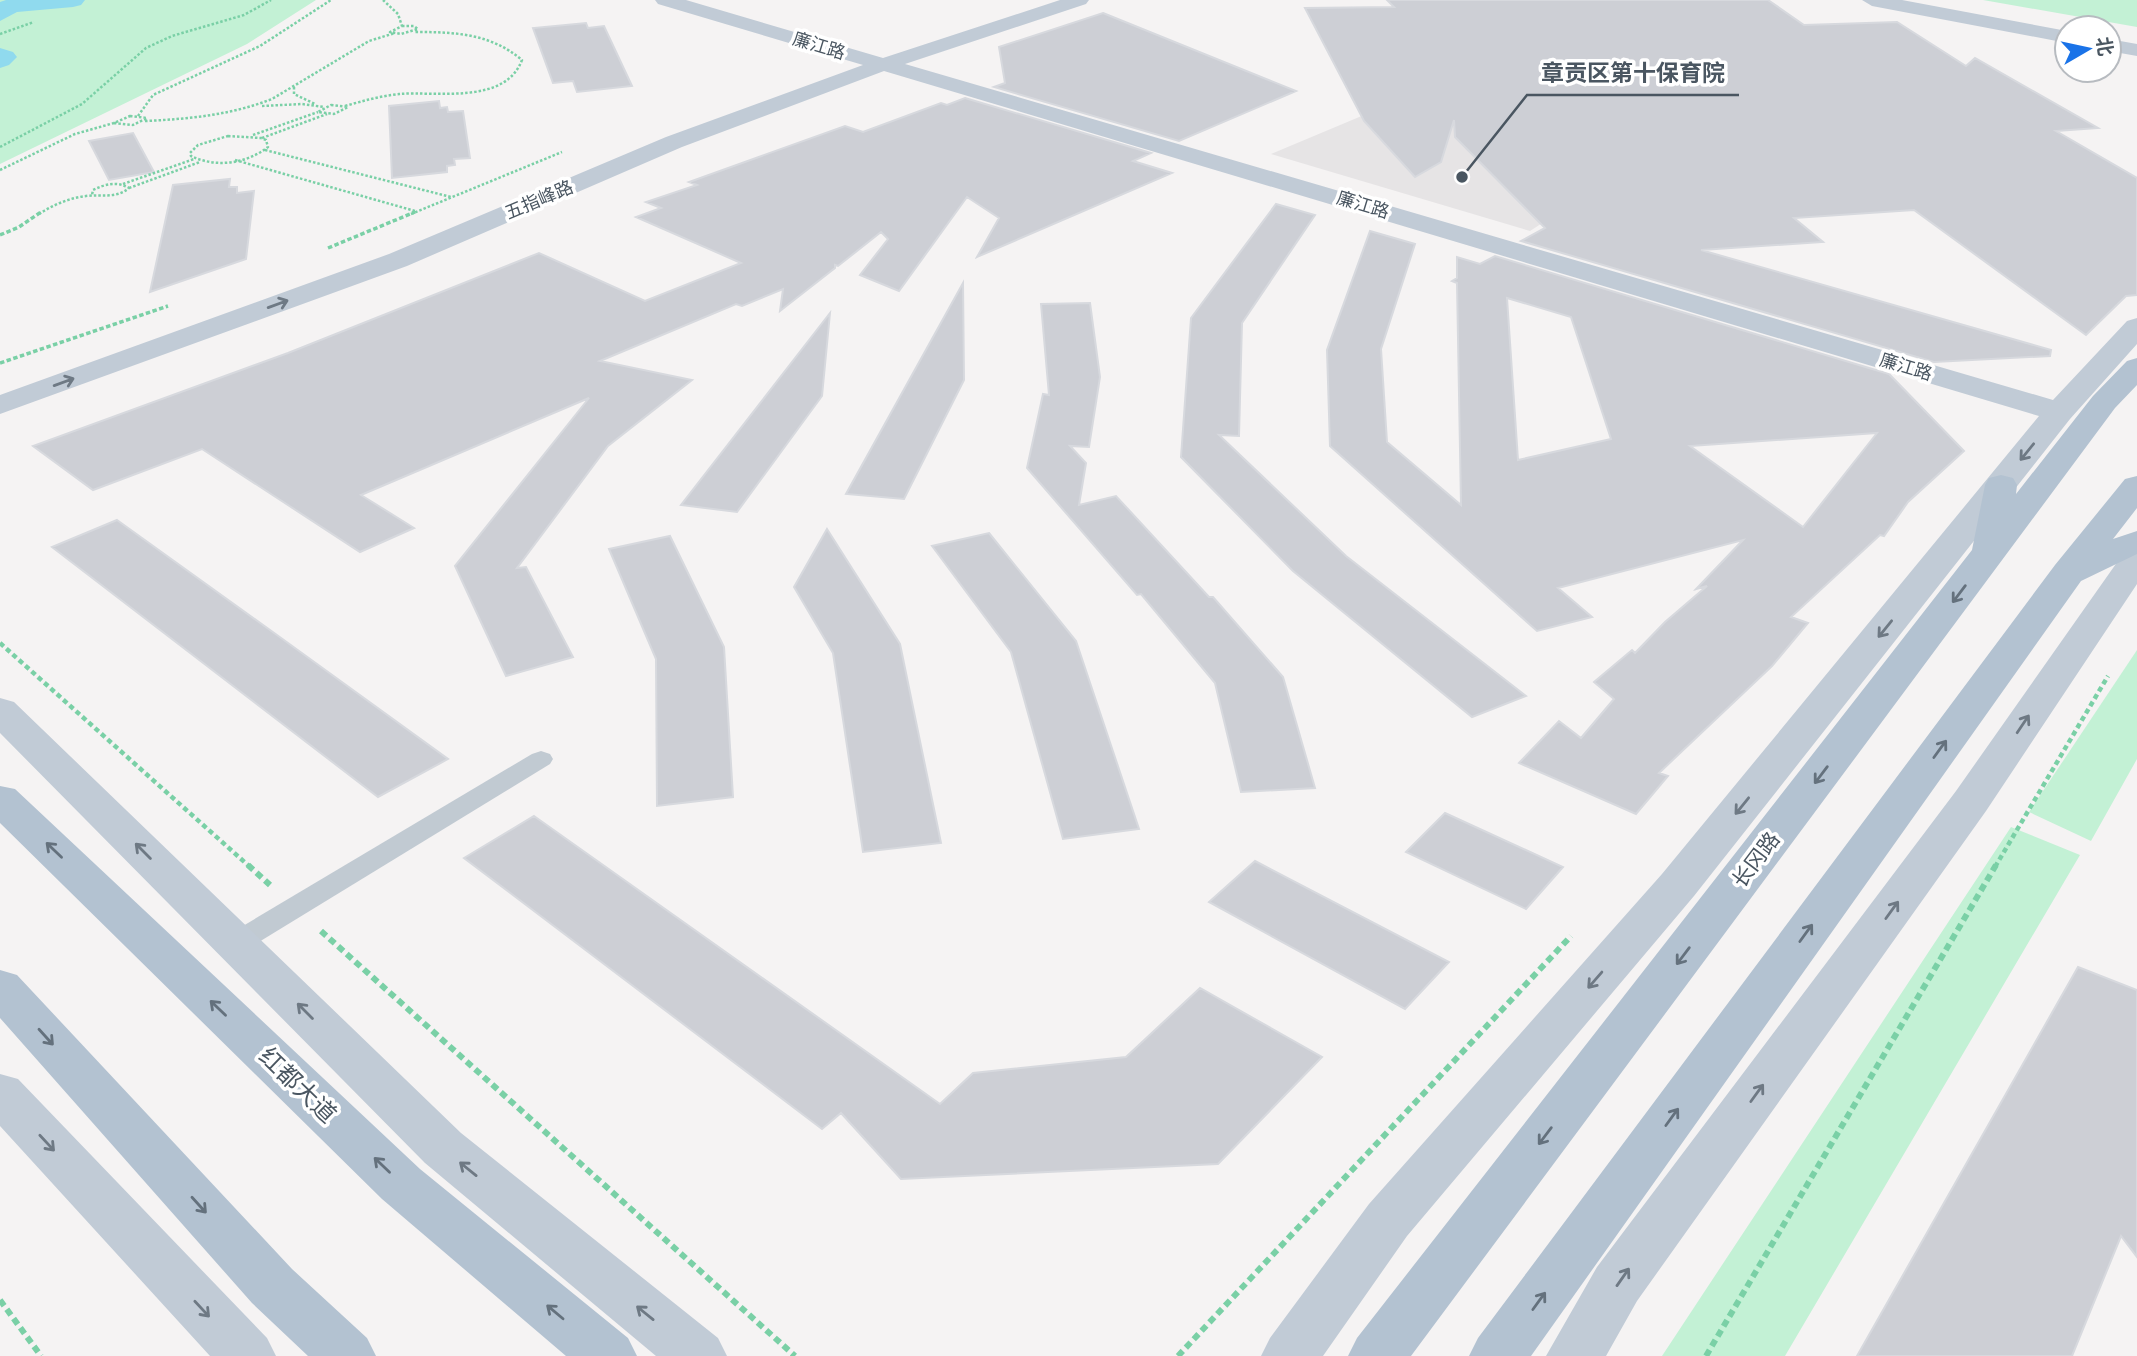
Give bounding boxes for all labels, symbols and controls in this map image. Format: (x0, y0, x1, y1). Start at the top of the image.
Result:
north arrow (2053, 14, 2123, 84)
street label: 廉江路 (790, 27, 848, 65)
text: 北 (2090, 35, 2118, 58)
callout: 章贡区第十保育院 (1527, 51, 1739, 95)
text: 章贡区第十保育院 (1541, 58, 1725, 88)
street label: 五指峰路 (501, 175, 577, 225)
street label: 廉江路 (1334, 186, 1392, 224)
one-way arrow (266, 297, 288, 309)
street label: 廉江路 (1877, 348, 1935, 386)
one-way arrow (53, 375, 75, 387)
one-way arrow (2020, 442, 2035, 461)
one-way arrow (1952, 584, 1967, 603)
one-way arrow (1877, 620, 1892, 638)
one-way arrow (2017, 715, 2031, 735)
one-way arrow (1933, 740, 1947, 759)
one-way arrow (1814, 765, 1829, 783)
one-way arrow (1734, 796, 1749, 815)
street label: 长冈路 (1726, 826, 1786, 894)
one-way arrow (45, 842, 62, 859)
one-way arrow (135, 843, 152, 860)
one-way arrow (1884, 901, 1899, 920)
one-way arrow (1799, 924, 1813, 943)
one-way arrow (1676, 946, 1691, 964)
one-way arrow (1587, 971, 1603, 989)
one-way arrow (210, 999, 227, 1016)
one-way arrow (296, 1003, 313, 1020)
one-way arrow (38, 1028, 54, 1046)
street label: 红都大道 (253, 1041, 343, 1129)
one-way arrow (1750, 1084, 1764, 1103)
one-way arrow (1665, 1108, 1680, 1127)
one-way arrow (1538, 1127, 1553, 1146)
one-way arrow (38, 1134, 55, 1151)
one-way arrow (374, 1157, 391, 1174)
one-way arrow (460, 1161, 478, 1177)
one-way arrow (191, 1196, 207, 1214)
one-way arrow (1616, 1268, 1630, 1287)
one-way arrow (1531, 1292, 1546, 1311)
one-way arrow (194, 1300, 211, 1317)
one-way arrow (547, 1304, 565, 1320)
one-way arrow (636, 1305, 654, 1321)

